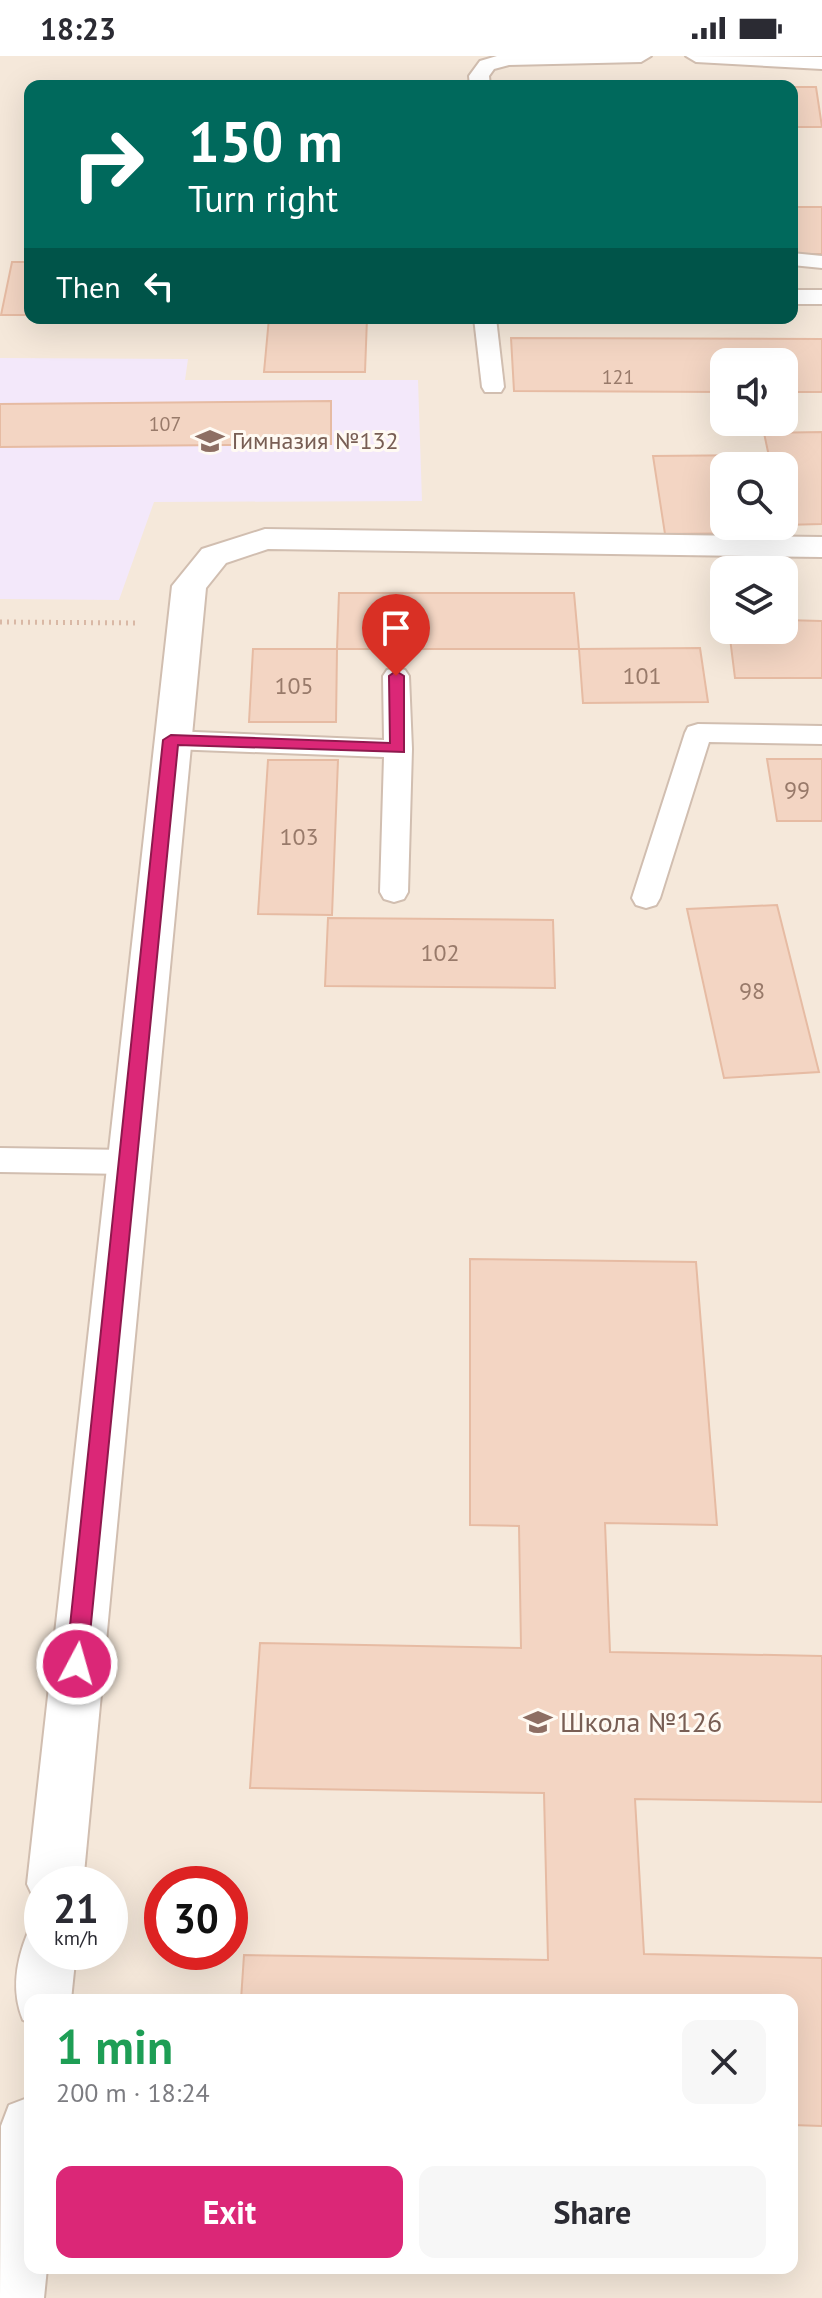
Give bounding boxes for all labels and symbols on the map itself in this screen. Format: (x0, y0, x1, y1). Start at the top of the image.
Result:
house number: 121 (602, 364, 634, 390)
house number: 107 (149, 411, 181, 437)
place label: Гимназия №132 (232, 425, 399, 456)
school or university icon: Гимназия №132 (195, 426, 225, 456)
pin (362, 594, 430, 676)
house number: 101 (622, 660, 662, 691)
house number: 105 (274, 670, 314, 701)
house number: 99 (784, 774, 810, 805)
house number: 103 (279, 821, 319, 852)
house number: 102 (420, 937, 460, 968)
house number: 98 (739, 975, 765, 1006)
position arrow (35, 1622, 119, 1706)
place label: Школа №126 (560, 1703, 722, 1740)
school or university icon: Школа №126 (523, 1707, 553, 1737)
speed limit sign: 30 (144, 1866, 248, 1970)

